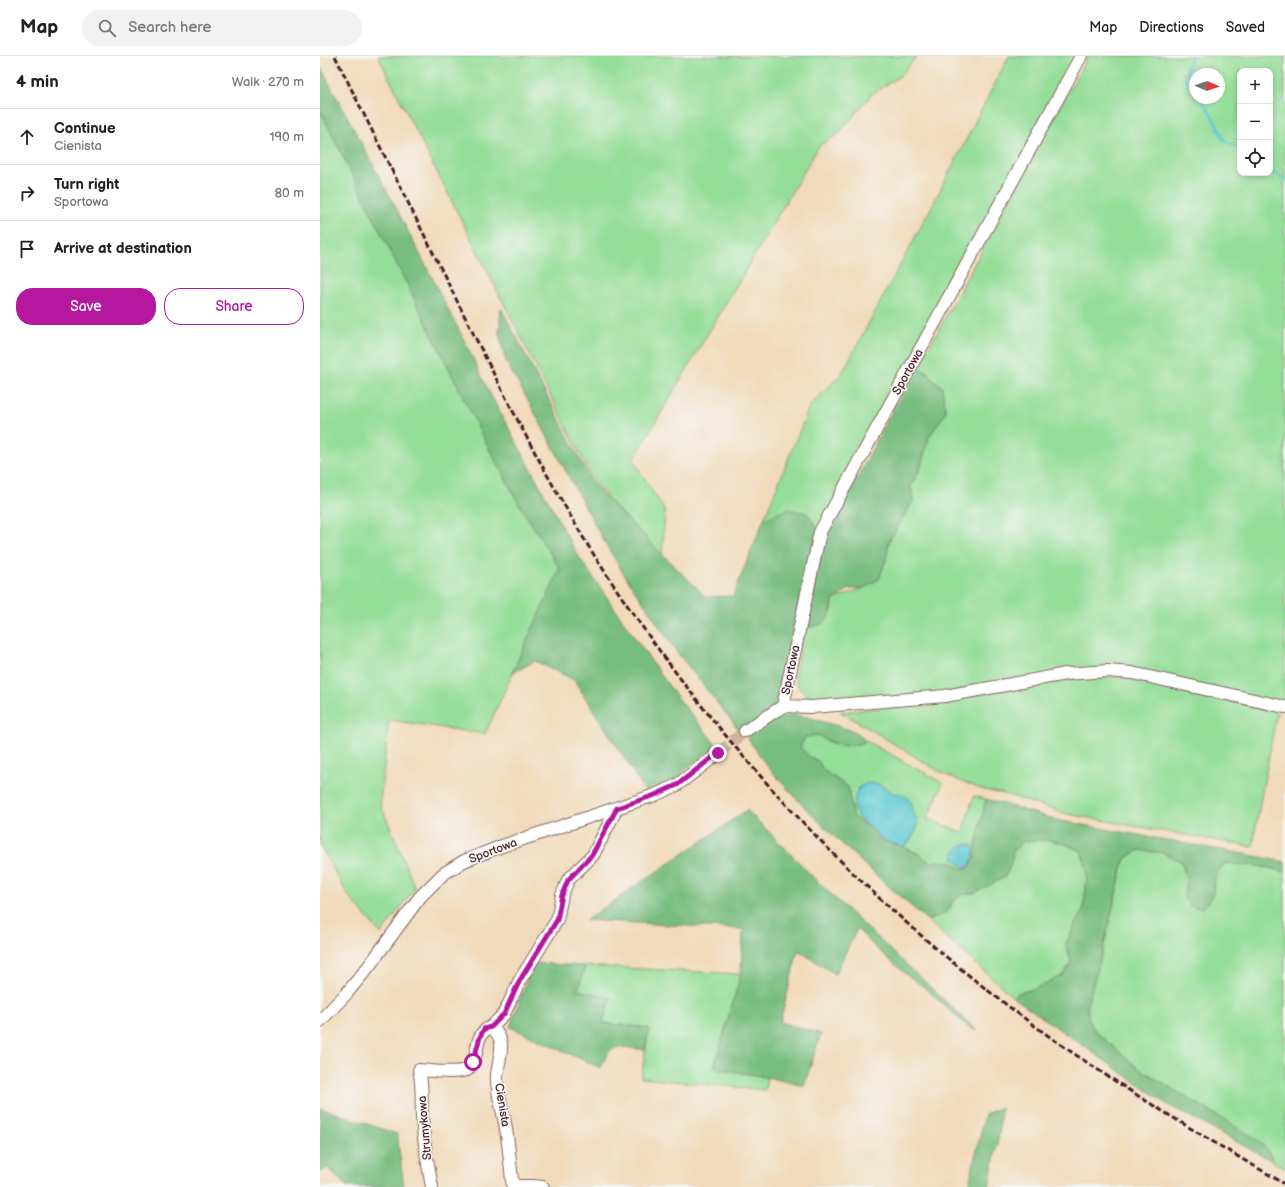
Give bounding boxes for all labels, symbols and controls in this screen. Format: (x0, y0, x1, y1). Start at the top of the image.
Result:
search box (82, 10, 362, 46)
text: Map (20, 16, 58, 39)
icon: search (96, 17, 118, 39)
text: Search here (128, 18, 211, 37)
text: Map (1089, 19, 1117, 36)
text: Directions (1139, 19, 1204, 36)
text: Saved (1226, 19, 1265, 36)
north arrow (1189, 68, 1225, 104)
map controls (1237, 68, 1273, 176)
button: + (1237, 68, 1273, 104)
text: 4 min (16, 72, 59, 92)
text: Walk · 270 m (232, 74, 304, 90)
button: − (1237, 104, 1273, 140)
text: Continue (54, 119, 116, 138)
icon: ahead (16, 126, 38, 148)
text: 190 m (270, 129, 304, 145)
text: Cienista (54, 138, 102, 154)
button: locate (1237, 140, 1273, 176)
text: Turn right (54, 175, 119, 194)
icon: right (16, 182, 38, 204)
text: 80 m (275, 185, 304, 201)
text: Sportowa (54, 194, 109, 210)
icon: arrive (16, 238, 38, 260)
text: Arrive at destination (54, 239, 192, 258)
button: Save (16, 288, 156, 325)
button: Share (164, 288, 304, 325)
street label: Sportowa (889, 346, 927, 398)
street label: Sportowa (778, 644, 804, 696)
route end (709, 744, 727, 762)
street label: Sportowa (467, 835, 519, 867)
route start (464, 1053, 482, 1071)
street label: Cienista (491, 1082, 513, 1128)
street label: Strumykowa (415, 1095, 435, 1161)

